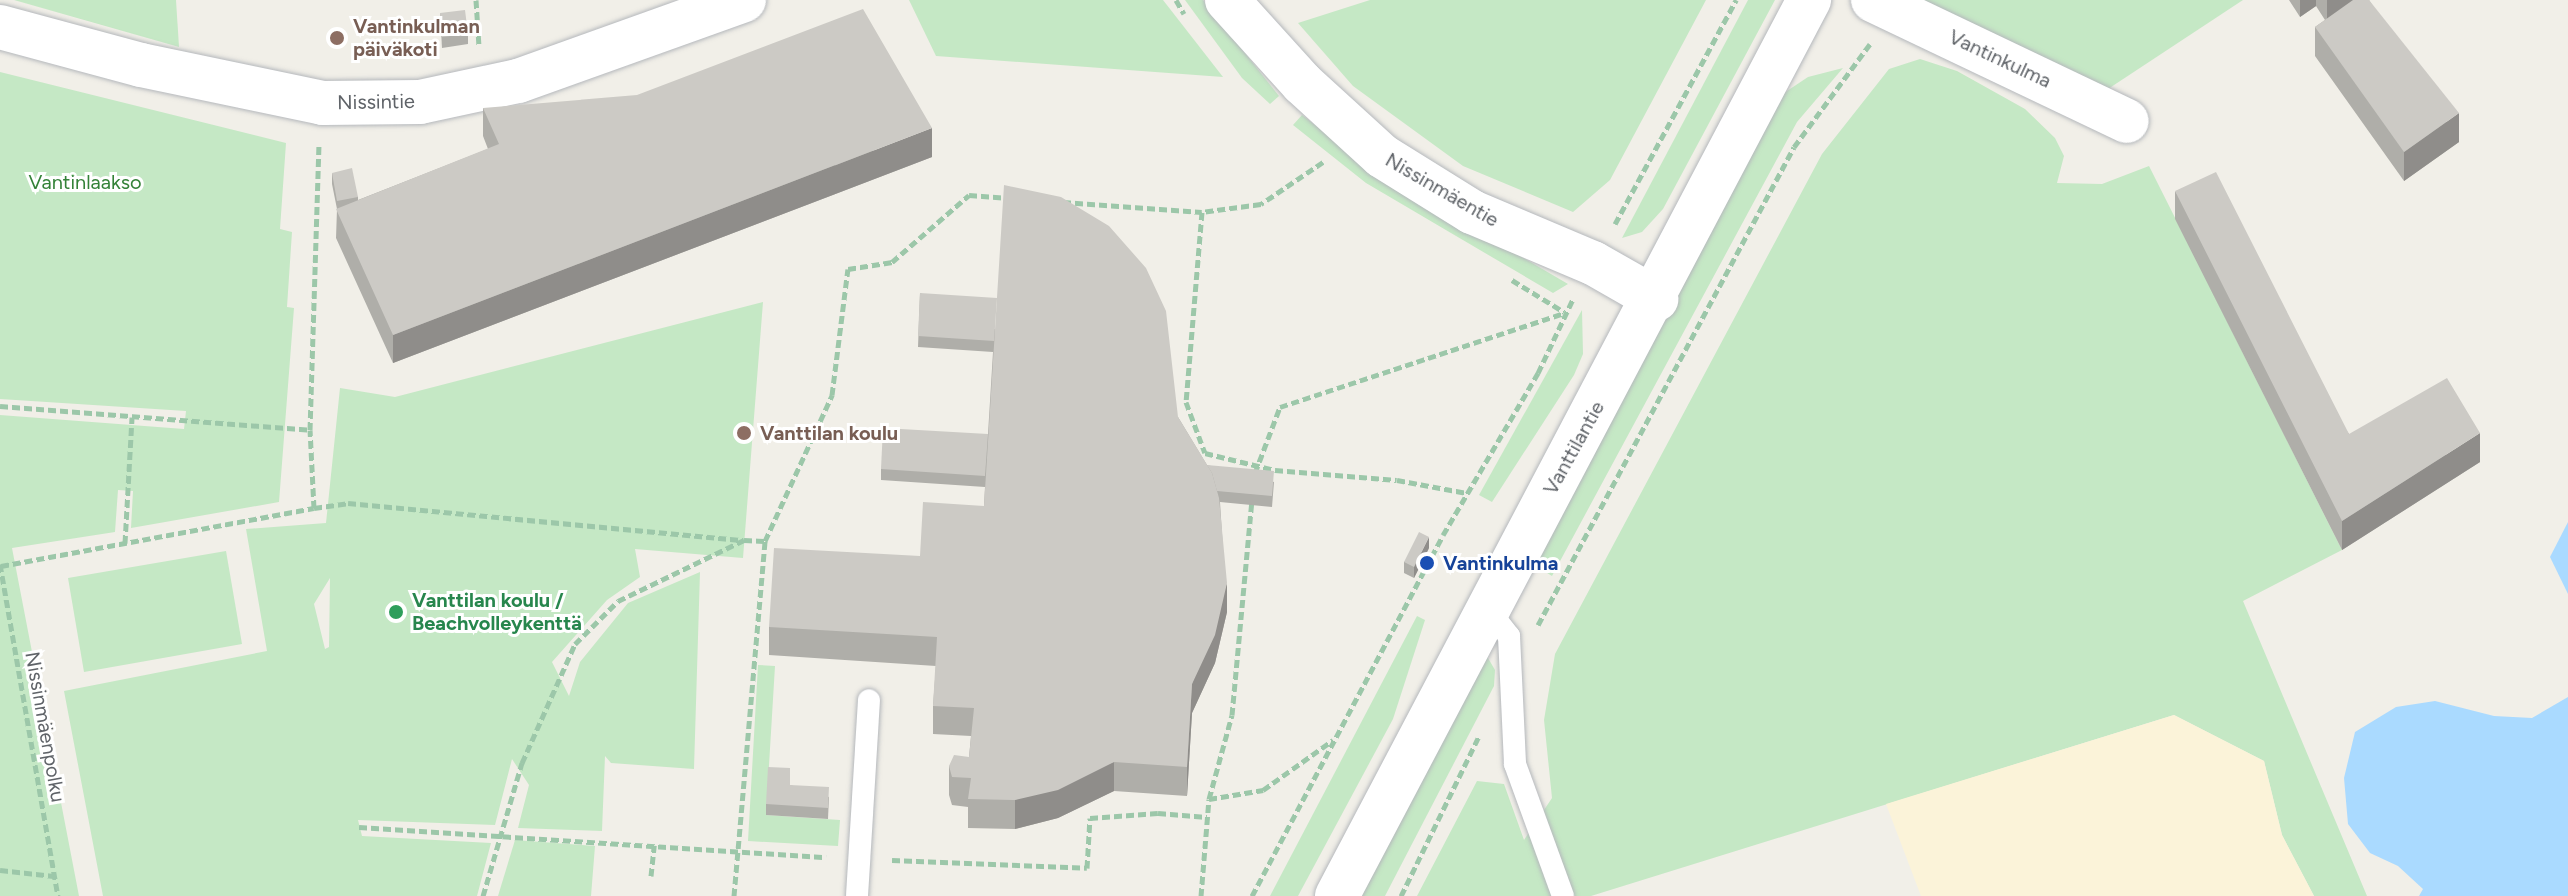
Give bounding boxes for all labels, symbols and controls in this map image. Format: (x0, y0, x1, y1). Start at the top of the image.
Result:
place label: Vantinkulman päiväkoti (353, 14, 480, 61)
street label: Vantinkulma (1945, 25, 2055, 93)
marker: Vantinkulman päiväkoti (328, 29, 346, 47)
street label: Nissintie (337, 89, 415, 115)
street label: Nissinmäentie (1381, 148, 1503, 232)
park label: Vantinlaakso (28, 170, 142, 194)
street label: Vanttilantie (1539, 397, 1609, 499)
place label: Vanttilan koulu (760, 421, 898, 445)
marker: Vanttilan koulu (735, 424, 753, 442)
place label: Vantinkulma (1443, 551, 1558, 575)
marker: Vantinkulma (1418, 554, 1436, 572)
place label: Vanttilan koulu / Beachvolleykenttä (412, 588, 582, 635)
marker: Vanttilan koulu / Beachvolleykenttä (387, 603, 405, 621)
street label: Nissinmäenpolku (20, 650, 70, 804)

